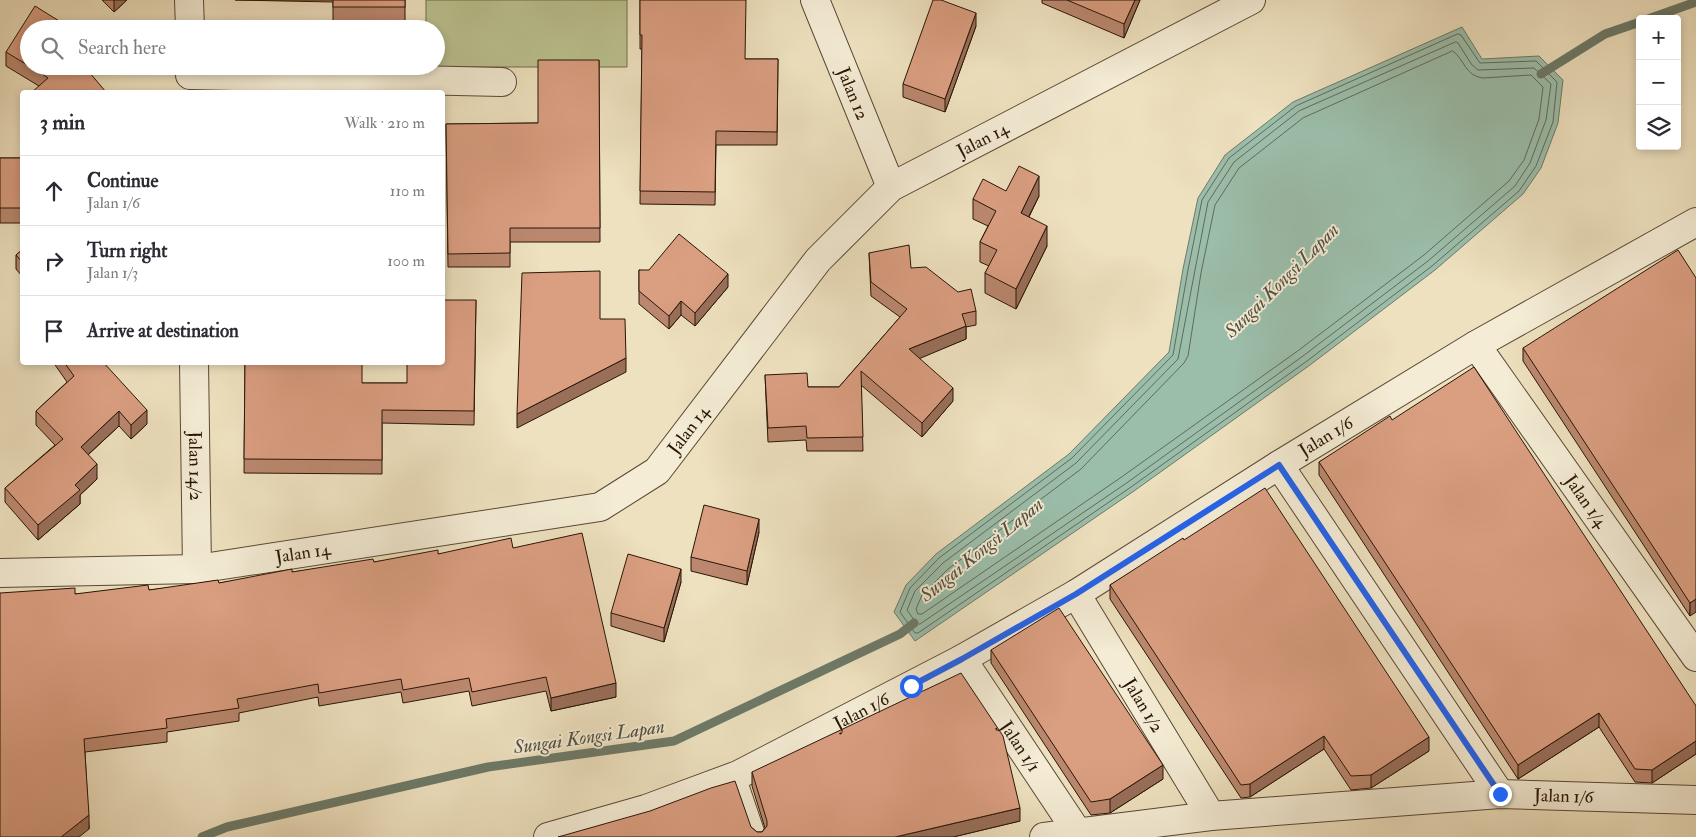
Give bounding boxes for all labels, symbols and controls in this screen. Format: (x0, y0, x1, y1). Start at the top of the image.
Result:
map controls (1636, 15, 1681, 150)
button: + (1636, 15, 1681, 60)
search box (20, 20, 445, 75)
icon: search (38, 34, 66, 62)
text: Search here (78, 36, 166, 60)
button: − (1636, 60, 1681, 105)
street label: Jalan 12 (831, 63, 874, 124)
button: layers (1636, 105, 1681, 150)
text: 3 min (40, 109, 85, 136)
text: Walk · 210 m (344, 113, 425, 133)
street label: Jalan 14 (952, 116, 1014, 163)
text: Continue (87, 169, 158, 193)
icon: ahead (40, 177, 68, 205)
text: 110 m (390, 181, 425, 201)
text: Jalan 1/6 (87, 193, 140, 213)
water label: Sungai Kongsi Lapan (1219, 218, 1344, 344)
text: Turn right (87, 239, 167, 263)
icon: right (40, 247, 68, 275)
text: 100 m (387, 251, 425, 271)
text: Jalan 1/3 (87, 263, 138, 283)
icon: arrive (40, 317, 68, 345)
text: Arrive at destination (87, 319, 239, 343)
street label: Jalan 14 (662, 400, 716, 460)
street label: Jalan 1/6 (1294, 411, 1358, 463)
street label: Jalan 14/2 (183, 430, 207, 501)
street label: Jalan 1/4 (1558, 470, 1613, 533)
water label: Sungai Kongsi Lapan (914, 493, 1048, 608)
street label: Jalan 14 (273, 537, 333, 569)
street label: Jalan 1/2 (1117, 673, 1168, 737)
route start (900, 675, 923, 698)
street label: Jalan 1/6 (829, 687, 894, 736)
water label: Sungai Kongsi Lapan (511, 715, 666, 760)
street label: Jalan 1/1 (994, 716, 1045, 777)
route end (1489, 783, 1512, 806)
street label: Jalan 1/6 (1533, 784, 1595, 809)

